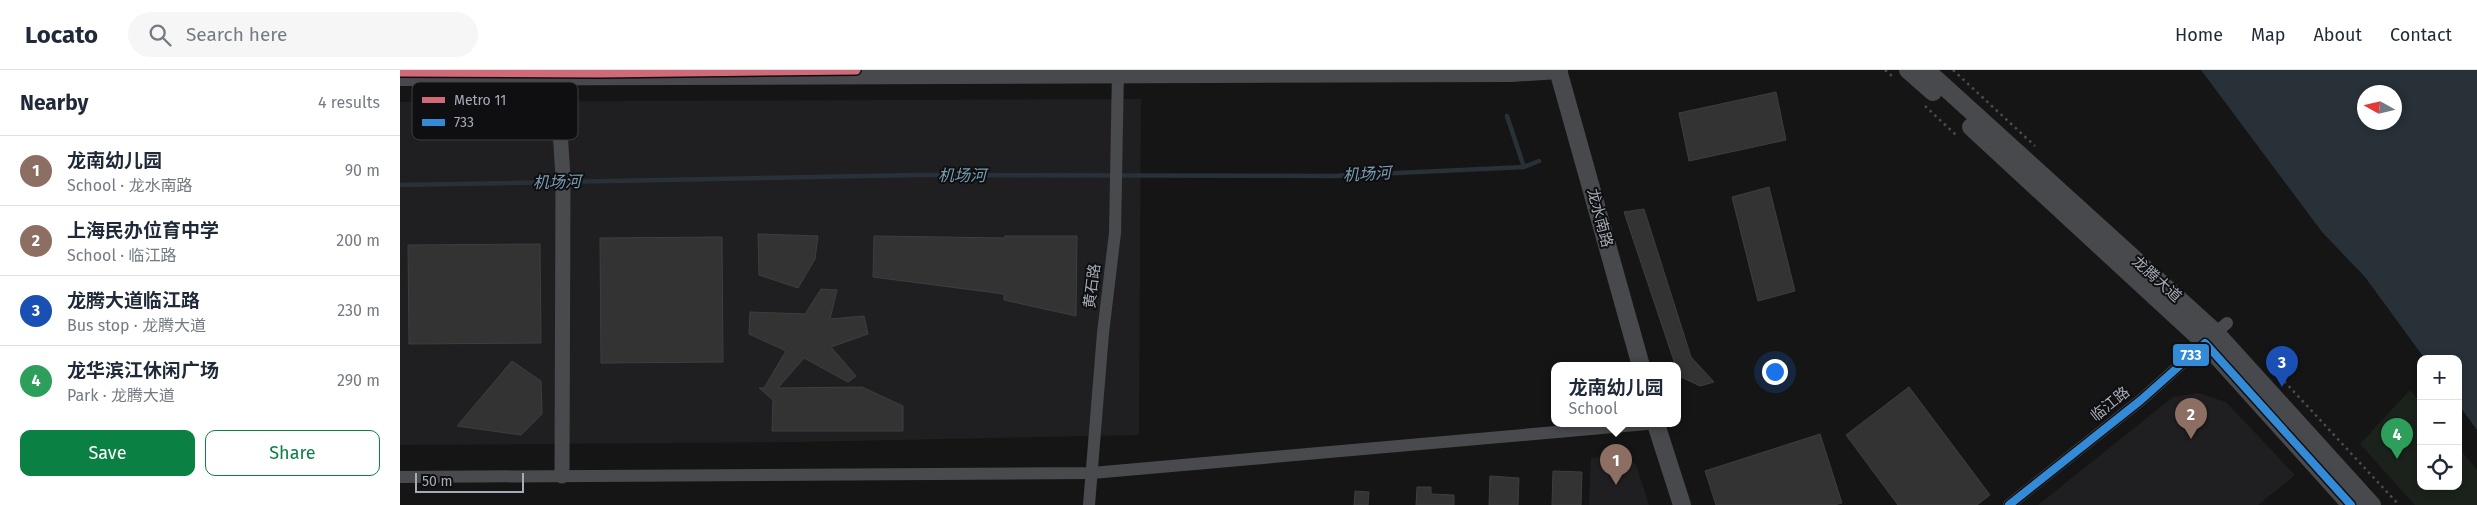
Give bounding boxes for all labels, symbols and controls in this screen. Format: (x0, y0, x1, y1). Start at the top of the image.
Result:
search box (128, 12, 478, 57)
text: Locato (25, 21, 98, 49)
icon: search (146, 21, 174, 49)
text: Search here (186, 23, 287, 46)
text: Home (2175, 24, 2223, 46)
text: Map (2251, 24, 2285, 46)
text: About (2313, 24, 2362, 46)
text: Contact (2390, 24, 2452, 46)
legend (412, 82, 578, 140)
north arrow (2357, 85, 2402, 130)
text: Nearby (20, 90, 88, 116)
text: Metro 11 (454, 92, 506, 109)
text: 4 results (318, 93, 380, 112)
text: 733 (454, 114, 474, 131)
text: 龙南幼儿园 (67, 149, 162, 172)
text: 1 (32, 161, 40, 180)
text: 90 m (345, 161, 380, 180)
water label: 机场河 (1343, 163, 1394, 185)
water label: 机场河 (938, 166, 989, 185)
water label: 机场河 (533, 172, 584, 192)
text: School · 龙水南路 (67, 176, 192, 195)
street label: 龙水南路 (1584, 187, 1616, 249)
text: 上海民办位育中学 (67, 219, 219, 242)
text: 2 (32, 231, 40, 250)
text: 200 m (336, 231, 380, 250)
text: School · 临江路 (67, 246, 176, 265)
street label: 龙腾大道 (2129, 252, 2185, 306)
street label: 黄石路 (1080, 263, 1104, 309)
text: 龙腾大道临江路 (67, 289, 200, 312)
text: 3 (32, 301, 40, 320)
text: 230 m (337, 301, 380, 320)
text: Bus stop · 龙腾大道 (67, 316, 206, 335)
line badge: 733 (2172, 343, 2210, 367)
pin: 3 (2266, 346, 2298, 387)
text: 733 (2180, 347, 2202, 364)
map controls (2417, 355, 2462, 490)
button: + (2417, 355, 2462, 400)
text: 龙华滨江休闲广场 (67, 359, 219, 382)
your location (1762, 359, 1788, 385)
popup (1551, 362, 1681, 427)
text: 4 (31, 371, 41, 390)
text: 290 m (337, 371, 380, 390)
text: 龙南幼儿园 (1568, 376, 1664, 399)
street label: 临江路 (2087, 383, 2133, 425)
text: Park · 龙腾大道 (67, 386, 175, 405)
pin: 2 (2175, 398, 2207, 439)
text: School (1568, 399, 1618, 418)
button: − (2417, 400, 2462, 445)
pin: 4 (2381, 418, 2413, 459)
button: Save (20, 430, 195, 476)
button: Share (205, 430, 380, 476)
pin: 1 (1600, 444, 1632, 485)
button: locate (2417, 445, 2462, 490)
scale bar (415, 470, 524, 493)
text: 50 m (422, 473, 453, 490)

